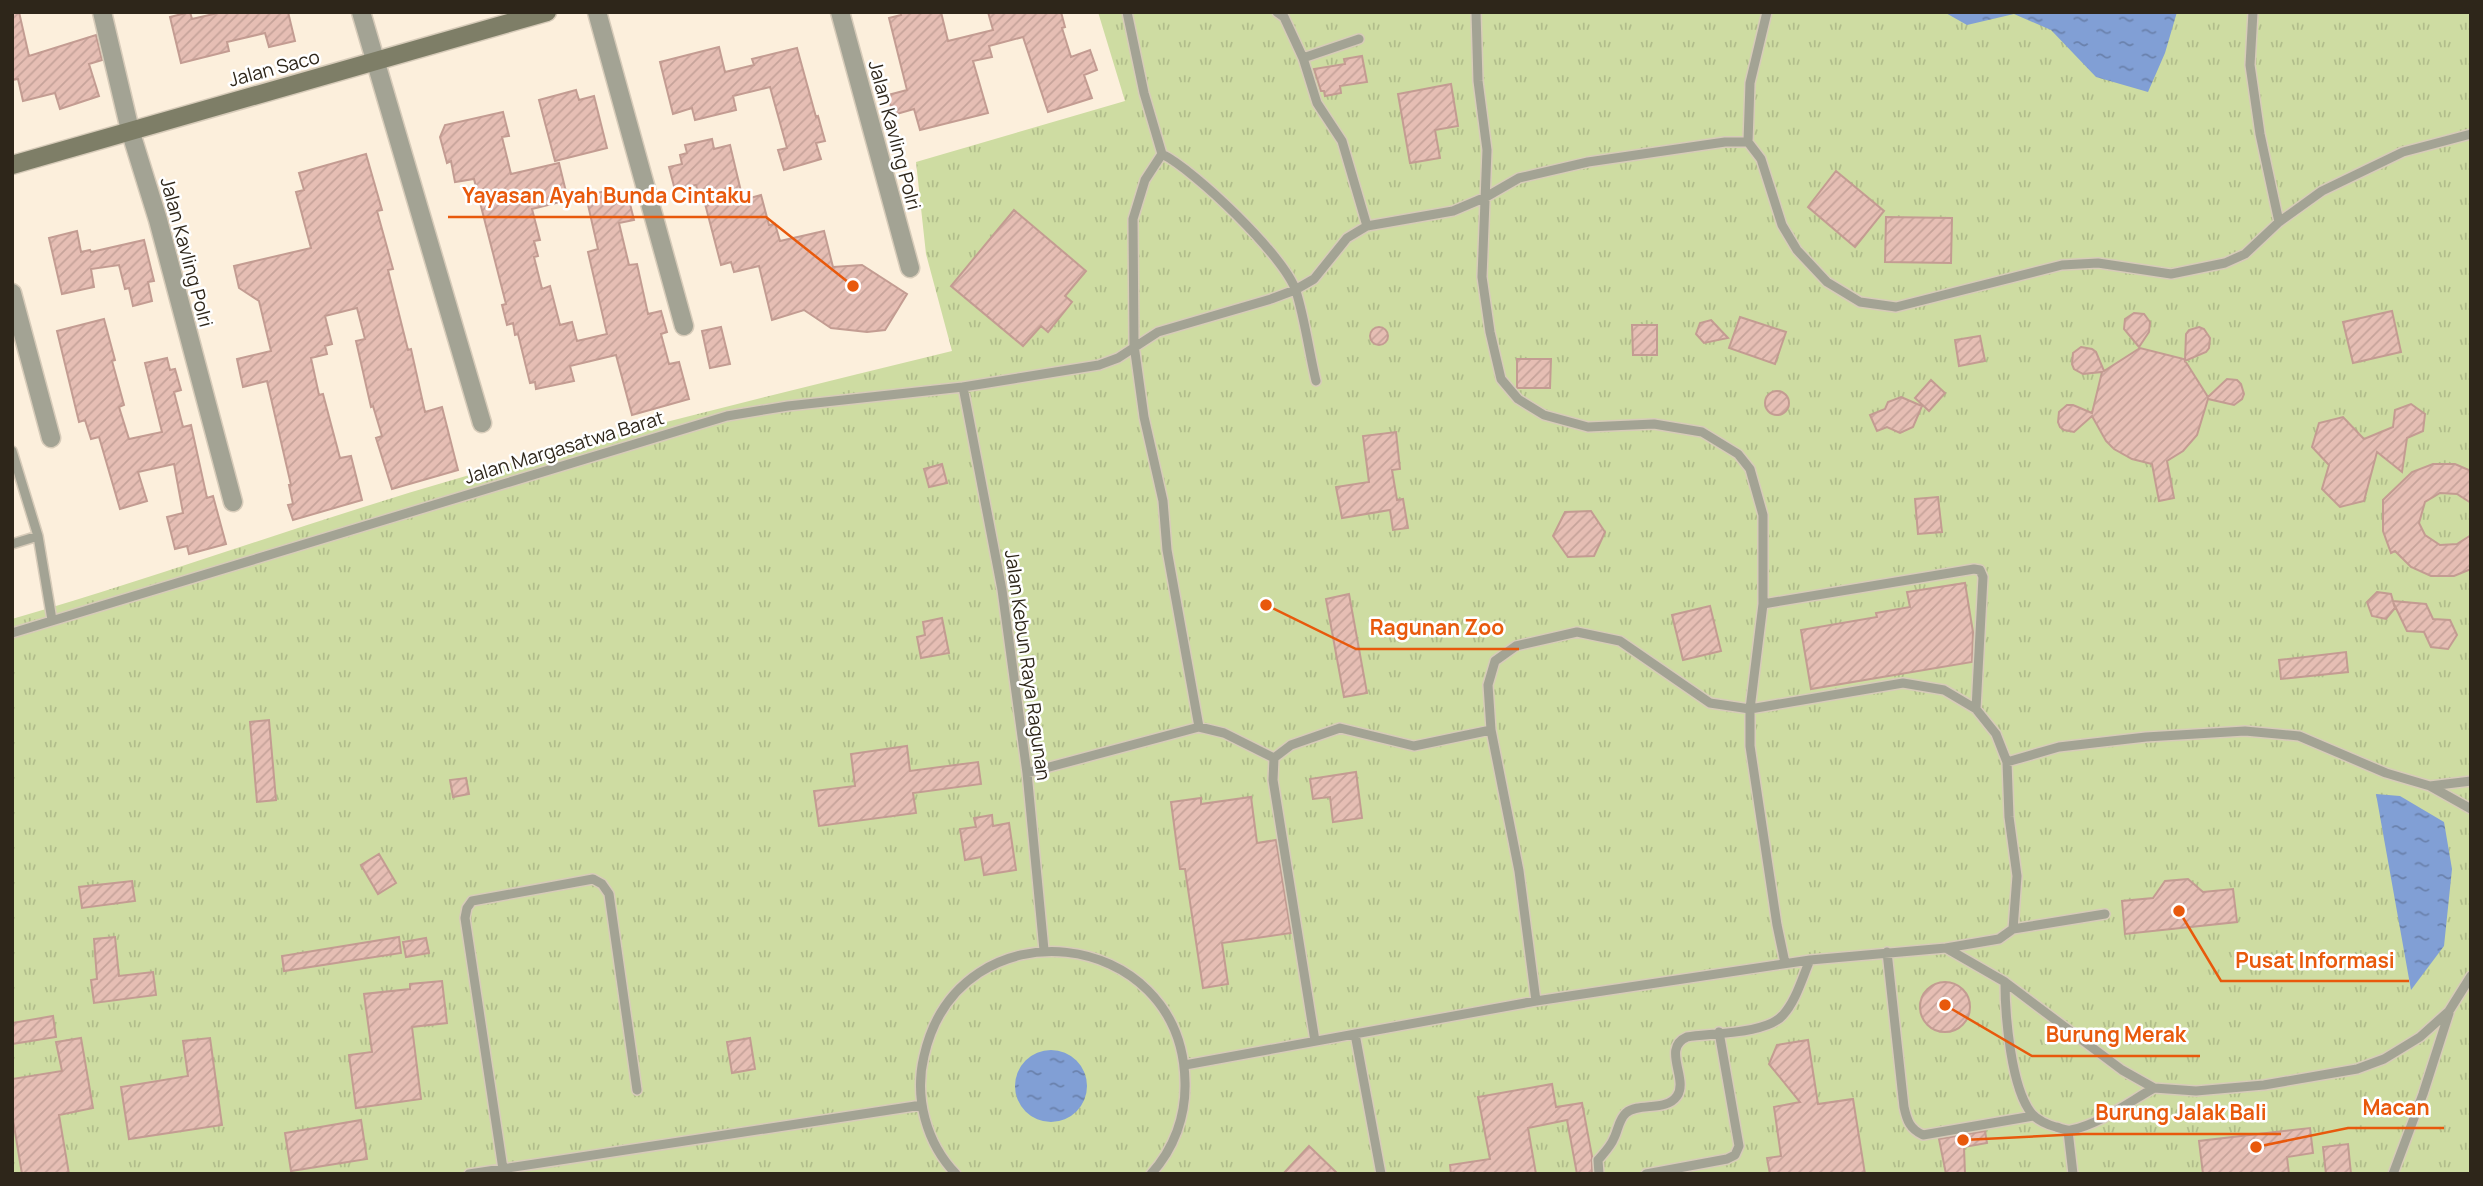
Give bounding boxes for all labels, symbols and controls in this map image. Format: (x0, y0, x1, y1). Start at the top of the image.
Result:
street label: Jalan Saco (226, 43, 322, 93)
street label: Jalan Kavling Polri (862, 57, 928, 213)
street label: Jalan Kavling Polri (154, 174, 220, 330)
callout: Yayasan Ayah Bunda Cintaku (448, 175, 766, 217)
text: Yayasan Ayah Bunda Cintaku (462, 181, 752, 209)
street label: Jalan Margasatwa Barat (461, 404, 667, 490)
street label: Jalan Kebun Raya Ragunan (999, 548, 1057, 782)
callout: Ragunan Zoo (1356, 607, 1519, 649)
text: Ragunan Zoo (1370, 613, 1504, 641)
callout: Pusat Informasi (2221, 939, 2409, 981)
text: Pusat Informasi (2235, 946, 2395, 974)
callout: Burung Merak (2032, 1014, 2200, 1056)
text: Burung Merak (2046, 1020, 2187, 1048)
callout: Macan (2348, 1086, 2444, 1128)
callout: Burung Jalak Bali (2082, 1092, 2281, 1134)
text: Macan (2362, 1093, 2430, 1121)
text: Burung Jalak Bali (2095, 1098, 2267, 1126)

